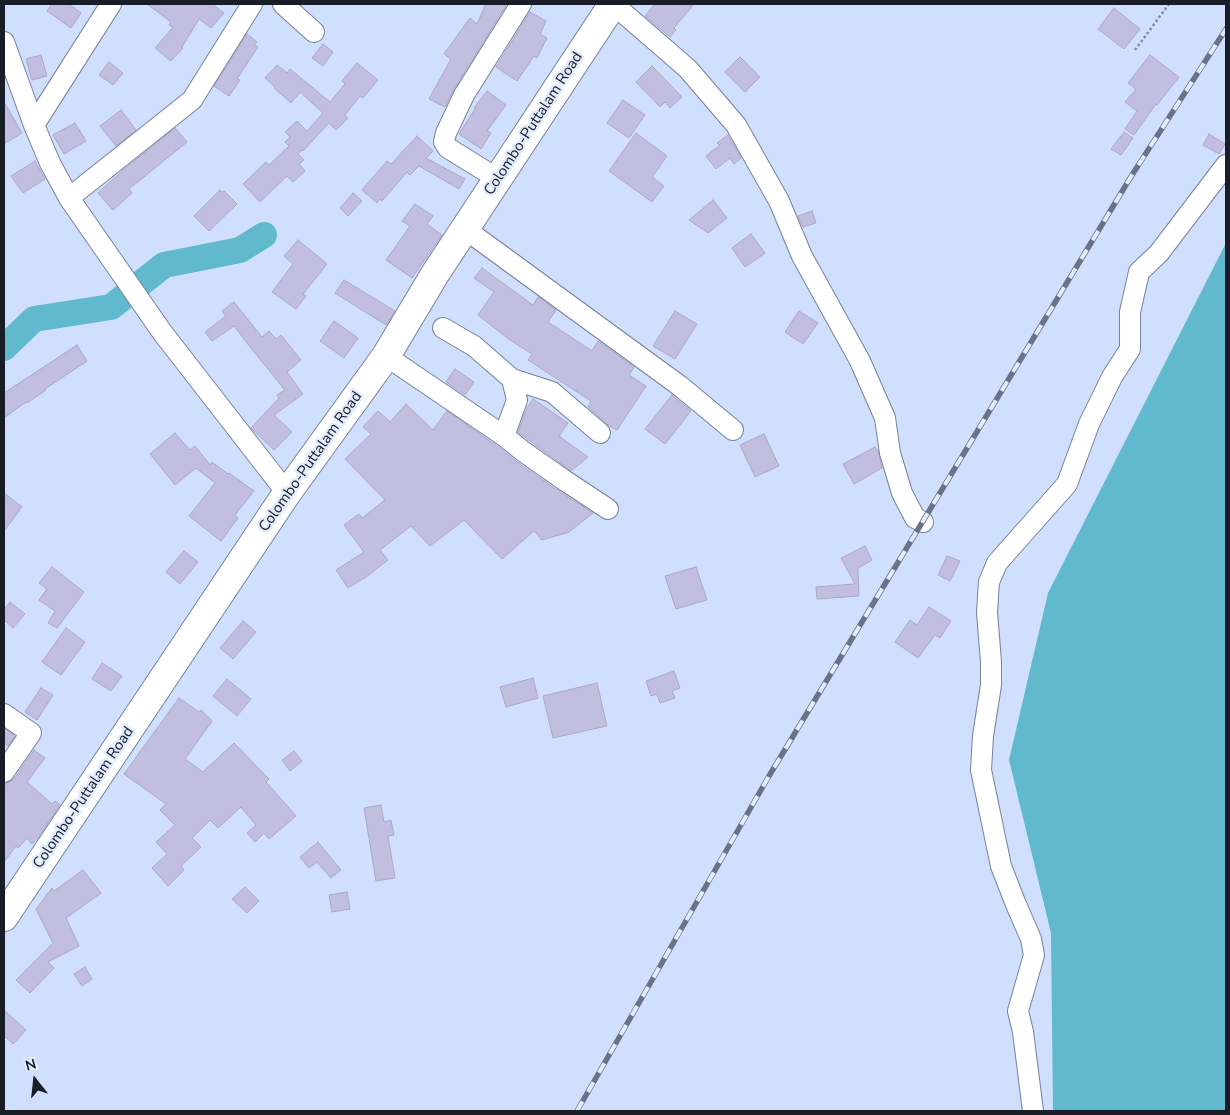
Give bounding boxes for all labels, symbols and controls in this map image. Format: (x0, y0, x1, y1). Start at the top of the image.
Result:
street label: Colombo-Puttalam Road (481, 49, 587, 199)
street label: Colombo-Puttalam Road (256, 388, 366, 536)
street label: Colombo-Puttalam Road (30, 724, 138, 872)
north arrow (10, 1055, 60, 1105)
text: N (23, 1055, 38, 1076)

